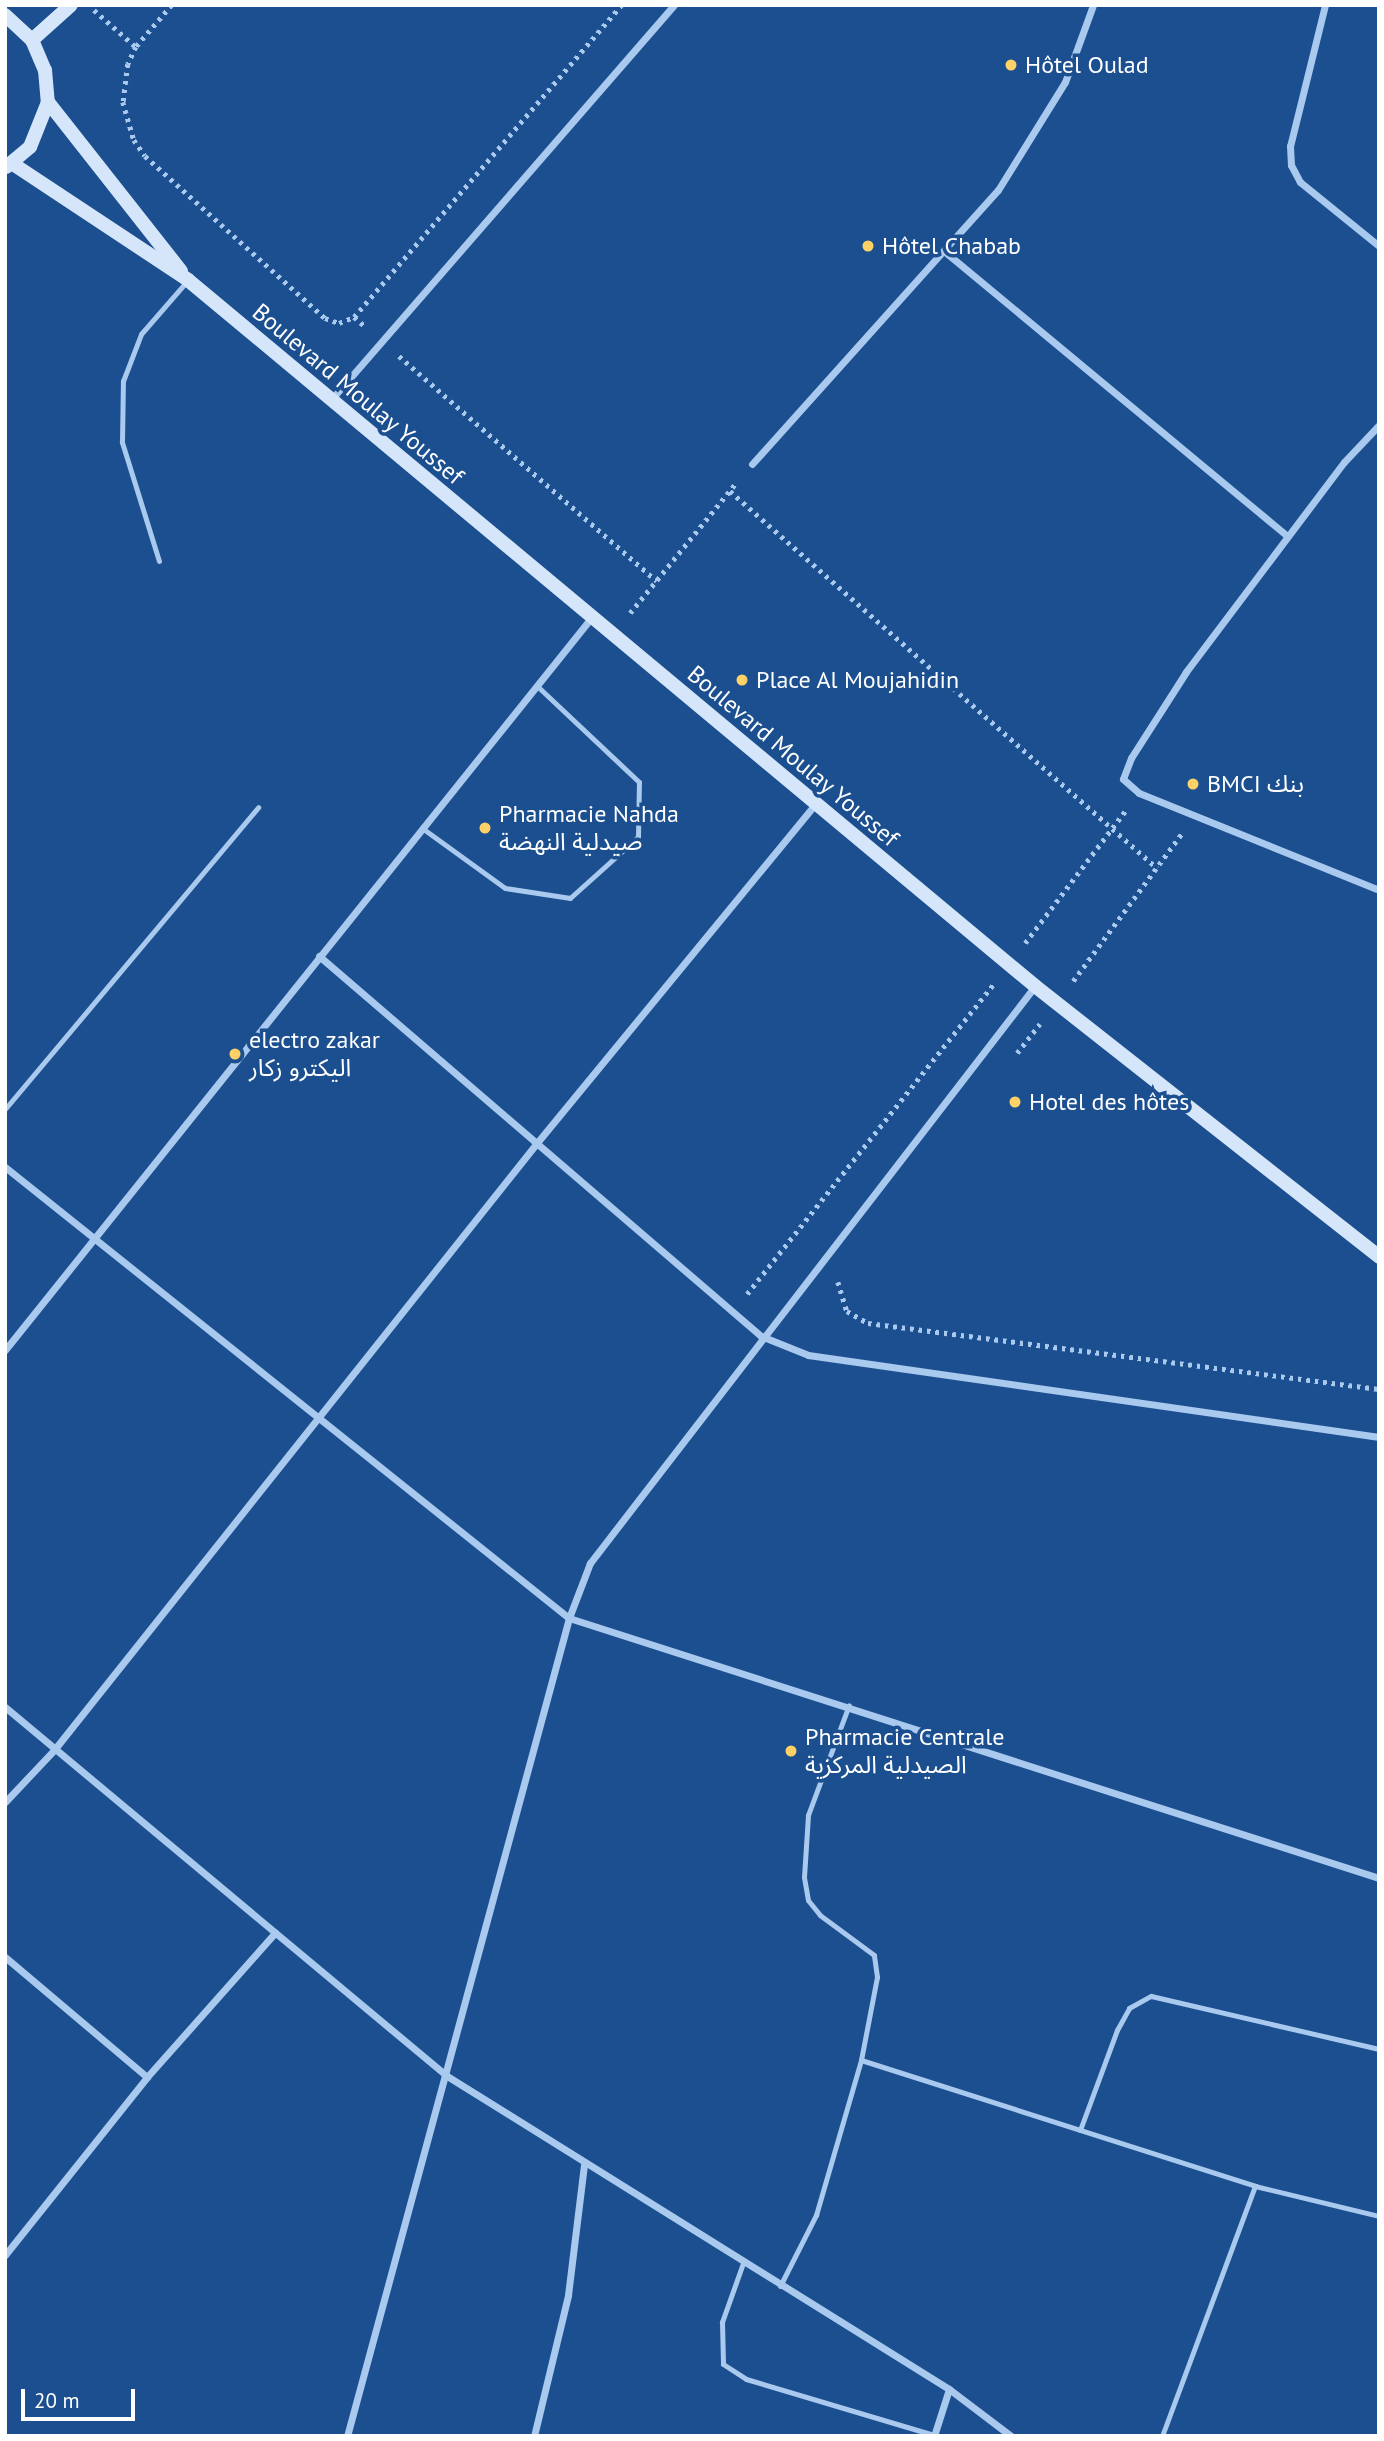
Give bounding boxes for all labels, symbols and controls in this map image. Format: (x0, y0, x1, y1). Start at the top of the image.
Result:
place label: Hôtel Oulad (1025, 51, 1149, 79)
marker: Hôtel Oulad (1003, 57, 1019, 73)
place label: Hôtel Chabab (882, 232, 1021, 260)
marker: Hôtel Chabab (860, 238, 876, 254)
street label: Boulevard Moulay Youssef (246, 297, 470, 491)
street label: Boulevard Moulay Youssef (681, 659, 905, 853)
place label: Place Al Moujahidin (756, 666, 960, 694)
marker: Place Al Moujahidin (734, 672, 750, 688)
place label: BMCI بنك (1207, 770, 1304, 798)
marker: BMCI بنك (1185, 776, 1201, 792)
place label: Pharmacie Nahda صيدلية النهضة (499, 800, 679, 856)
marker: Pharmacie Nahda صيدلية النهضة (477, 820, 493, 836)
place label: electro zakar اليكترو زكار (249, 1026, 381, 1082)
marker: electro zakar اليكترو زكار (227, 1046, 243, 1062)
place label: Hotel des hôtes (1029, 1088, 1189, 1116)
marker: Hotel des hôtes (1007, 1094, 1023, 1110)
place label: Pharmacie Centrale الصيدلية المركزية (805, 1723, 1004, 1779)
marker: Pharmacie Centrale الصيدلية المركزية (783, 1743, 799, 1759)
scale bar (24, 2374, 138, 2418)
text: 20 m (34, 2387, 80, 2414)

